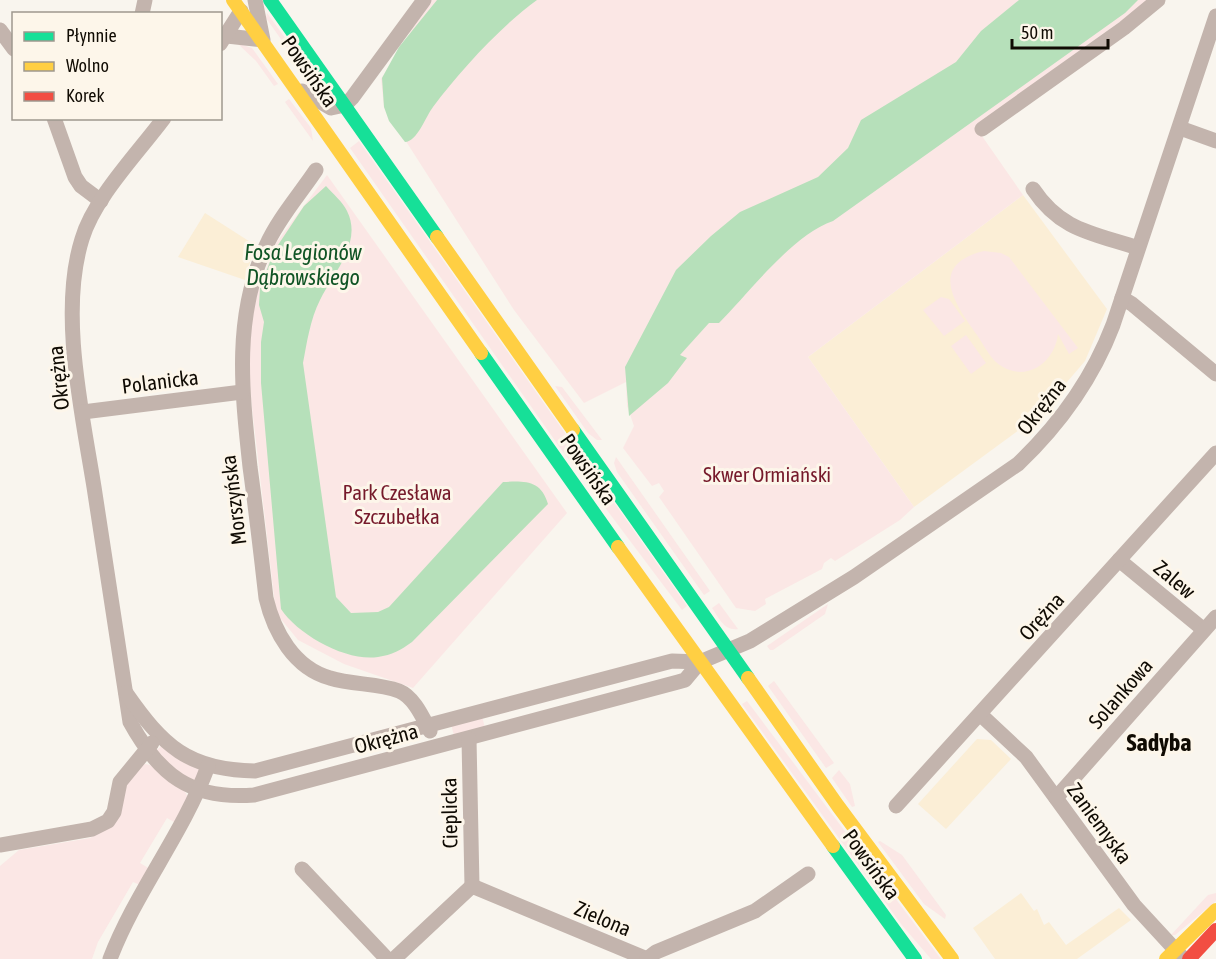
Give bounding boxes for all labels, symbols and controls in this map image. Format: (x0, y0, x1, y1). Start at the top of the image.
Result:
legend (12, 12, 222, 120)
scale bar (1012, 12, 1108, 50)
text: 50 m (1021, 22, 1053, 43)
text: Płynnie (66, 25, 117, 46)
street label: Powsińska (277, 31, 343, 111)
text: Wolno (66, 55, 109, 76)
text: Korek (66, 85, 104, 106)
water label: Fosa Legionów Dąbrowskiego (244, 239, 363, 290)
street label: Okrężna (43, 345, 73, 411)
street label: Polanicka (120, 364, 200, 398)
street label: Okrężna (1012, 373, 1070, 439)
street label: Powsińska (556, 429, 622, 509)
street label: Morszyńska (216, 454, 250, 546)
park label: Skwer Ormiański (703, 462, 831, 486)
park label: Park Czesława Szczubełka (342, 480, 452, 528)
street label: Zalew (1149, 555, 1201, 603)
street label: Orężna (1014, 587, 1068, 645)
street label: Solankowa (1083, 653, 1157, 733)
street label: Okrężna (352, 718, 420, 758)
district label: Sadyba (1126, 729, 1192, 756)
street label: Cieplicka (436, 777, 462, 849)
street label: Zaniemyska (1063, 778, 1137, 868)
street label: Powsińska (838, 824, 906, 904)
street label: Zielona (571, 895, 635, 941)

